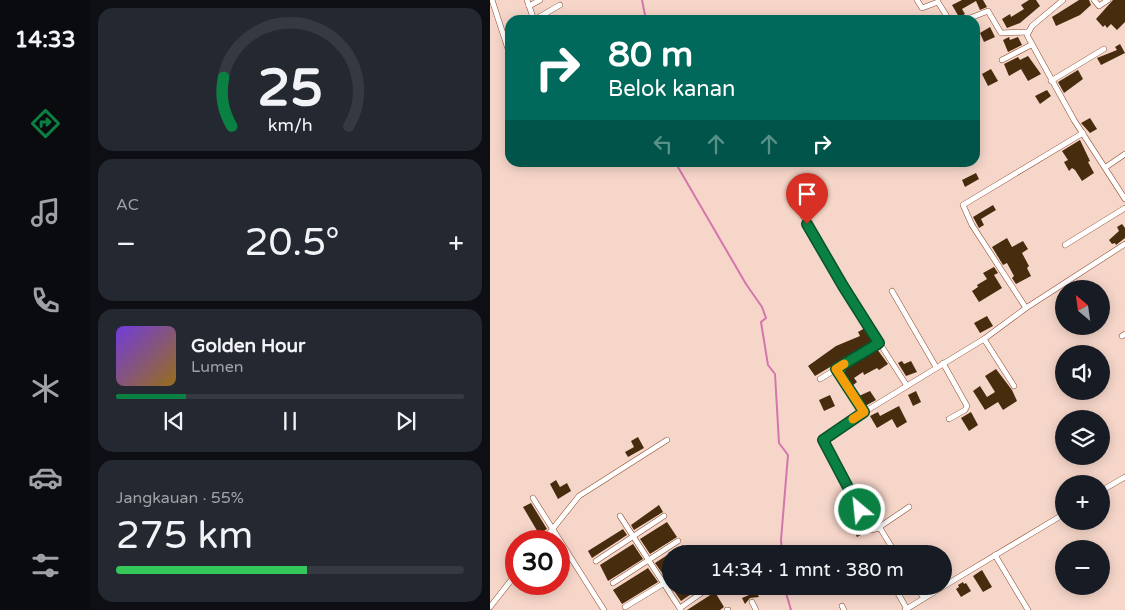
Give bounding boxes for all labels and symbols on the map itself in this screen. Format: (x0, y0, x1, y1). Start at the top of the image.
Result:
pin (786, 173, 828, 224)
north arrow (1055, 280, 1110, 335)
position arrow (833, 483, 885, 535)
speed limit sign: 30 (505, 530, 570, 595)

